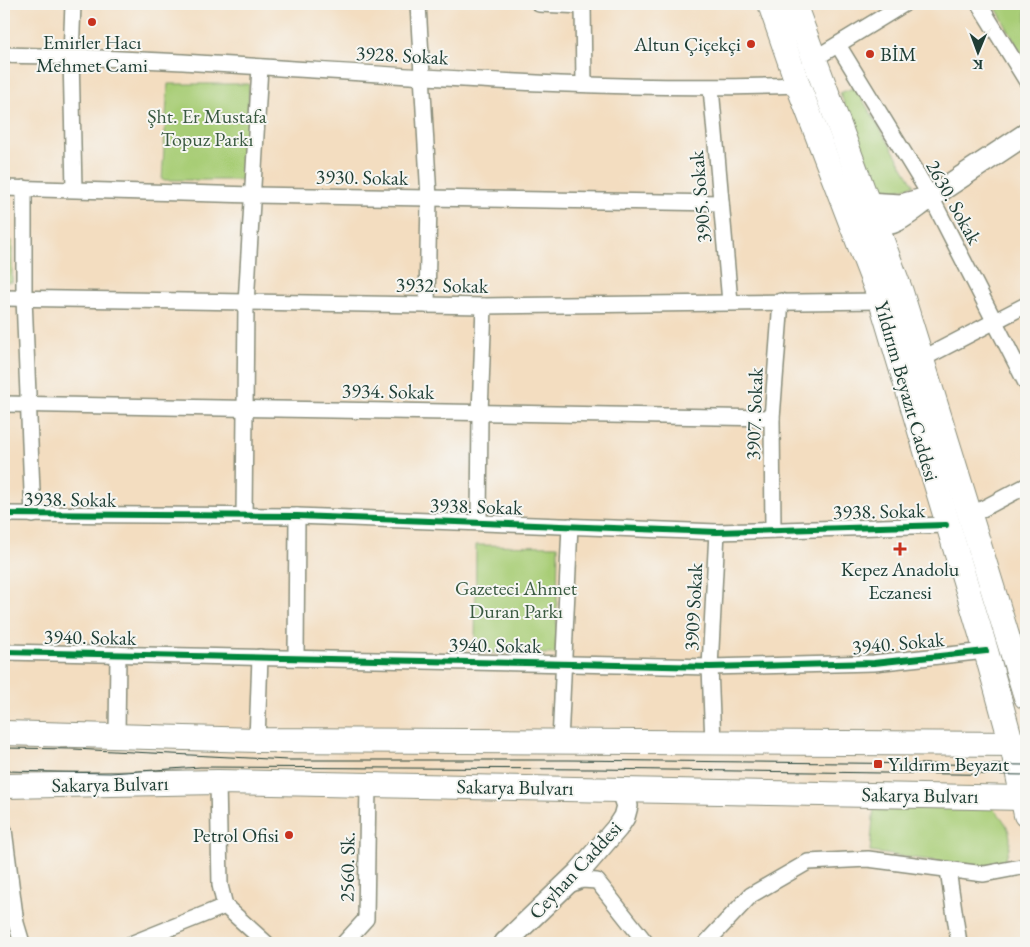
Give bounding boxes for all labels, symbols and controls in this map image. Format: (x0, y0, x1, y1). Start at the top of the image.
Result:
marker: Emirler Hacı Mehmet Cami (86, 16, 98, 28)
north arrow (952, 28, 1002, 78)
place label: Emirler Hacı Mehmet Cami (36, 29, 148, 78)
place label: Altun Çiçekçi (633, 31, 741, 57)
marker: Altun Çiçekçi (745, 38, 757, 50)
street label: 3928. Sokak (355, 40, 450, 70)
place label: BİM (880, 41, 917, 67)
marker: BİM (864, 48, 876, 60)
text: K (972, 56, 983, 74)
park label: Şht. Er Mustafa Topuz Parkı (147, 103, 267, 152)
street label: 3905. Sokak (683, 149, 717, 244)
street label: 2630. Sokak (920, 155, 988, 249)
street label: 3930. Sokak (315, 163, 409, 191)
street label: 3932. Sokak (395, 271, 489, 299)
street label: Yıldırım Beyazıt Caddesi (869, 298, 945, 484)
street label: 3907. Sokak (739, 367, 769, 461)
street label: 3934. Sokak (341, 377, 435, 405)
street label: 3938. Sokak (23, 485, 117, 513)
street label: 3938. Sokak (429, 491, 523, 521)
street label: 3938. Sokak (832, 497, 926, 525)
marker: Kepez Anadolu Eczanesi (894, 543, 906, 555)
place label: Kepez Anadolu Eczanesi (841, 556, 960, 605)
street label: 3909 Sokak (678, 562, 708, 652)
park label: Gazeteci Ahmet Duran Parkı (455, 575, 578, 624)
street label: 3940. Sokak (43, 623, 137, 651)
street label: 3940. Sokak (851, 626, 946, 660)
street label: 3940. Sokak (448, 631, 542, 659)
place label: Yıldırım Beyazıt (888, 751, 1010, 777)
marker: Yıldırım Beyazıt (872, 758, 884, 770)
street label: Sakarya Bulvarı (51, 770, 169, 798)
street label: Sakarya Bulvarı (456, 773, 574, 801)
street label: Sakarya Bulvarı (861, 781, 979, 809)
street label: Ceyhan Caddesi (523, 815, 627, 925)
place label: Petrol Ofisi (193, 822, 279, 848)
marker: Petrol Ofisi (283, 829, 295, 841)
street label: 2560. Sk. (333, 832, 361, 902)

